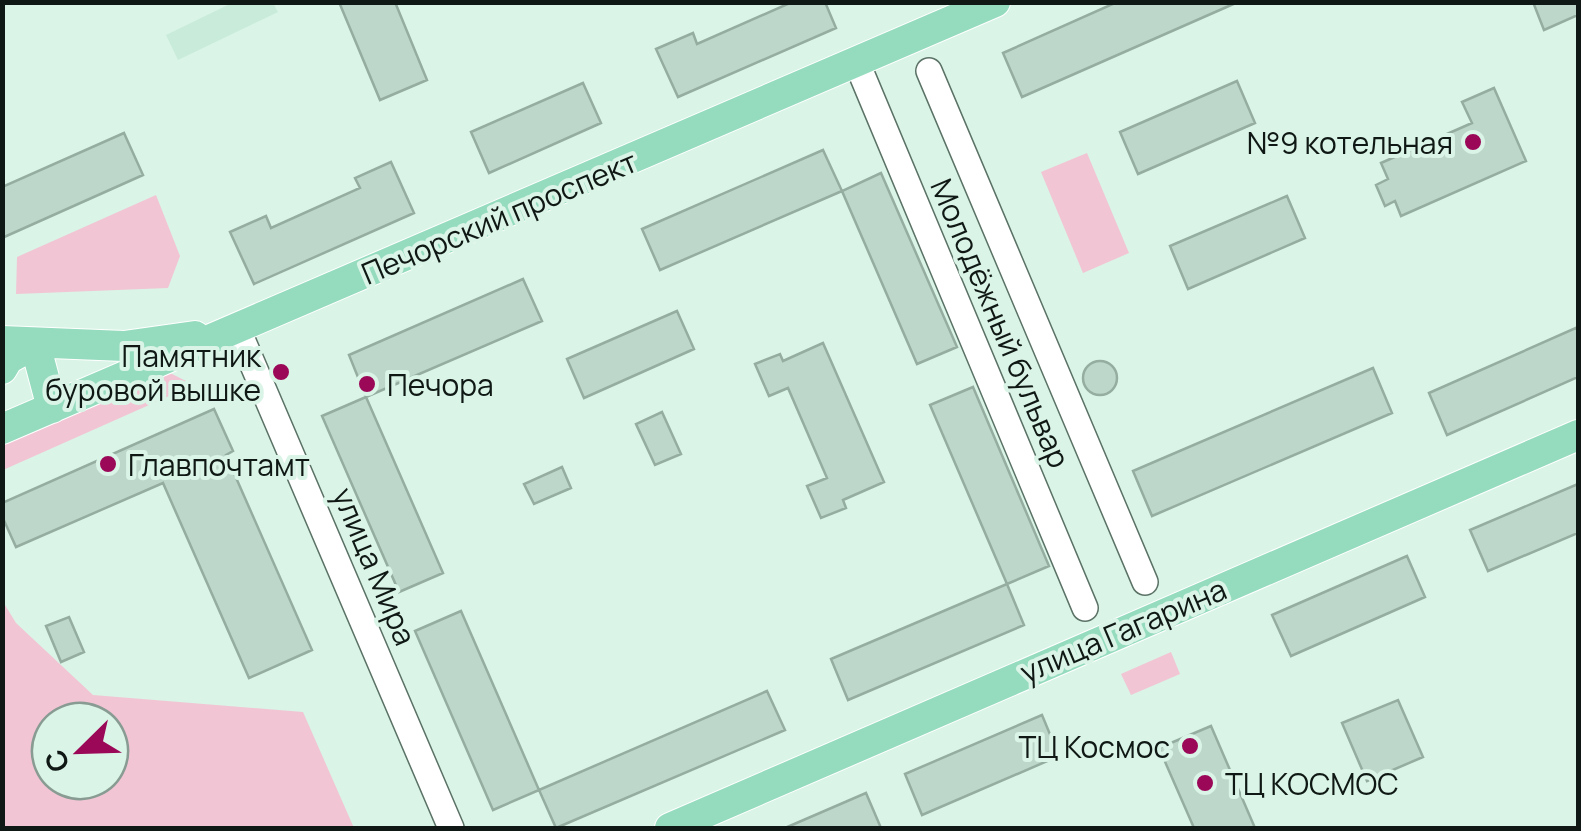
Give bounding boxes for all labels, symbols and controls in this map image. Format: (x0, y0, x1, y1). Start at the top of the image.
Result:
place label: №9 котельная (1247, 122, 1453, 163)
marker: №9 котельная (1462, 131, 1484, 153)
street label: Печорский проспект (355, 140, 643, 294)
street label: Молодёжный бульвар (922, 172, 1080, 474)
place label: Памятник буровой вышке (45, 335, 262, 410)
marker: Памятник буровой вышке (270, 361, 292, 383)
place label: Печора (387, 364, 494, 405)
marker: Печора (356, 373, 378, 395)
place label: Главпочтамт (128, 444, 310, 485)
marker: Главпочтамт (97, 453, 119, 475)
street label: улица Мира (323, 481, 427, 651)
street label: улица Гагарина (1014, 568, 1232, 692)
north arrow (30, 701, 130, 801)
place label: ТЦ Космос (1019, 726, 1170, 767)
marker: ТЦ Космос (1179, 735, 1201, 757)
text: С (35, 744, 78, 778)
place label: ТЦ КОСМОС (1225, 763, 1399, 804)
marker: ТЦ КОСМОС (1194, 772, 1216, 794)

